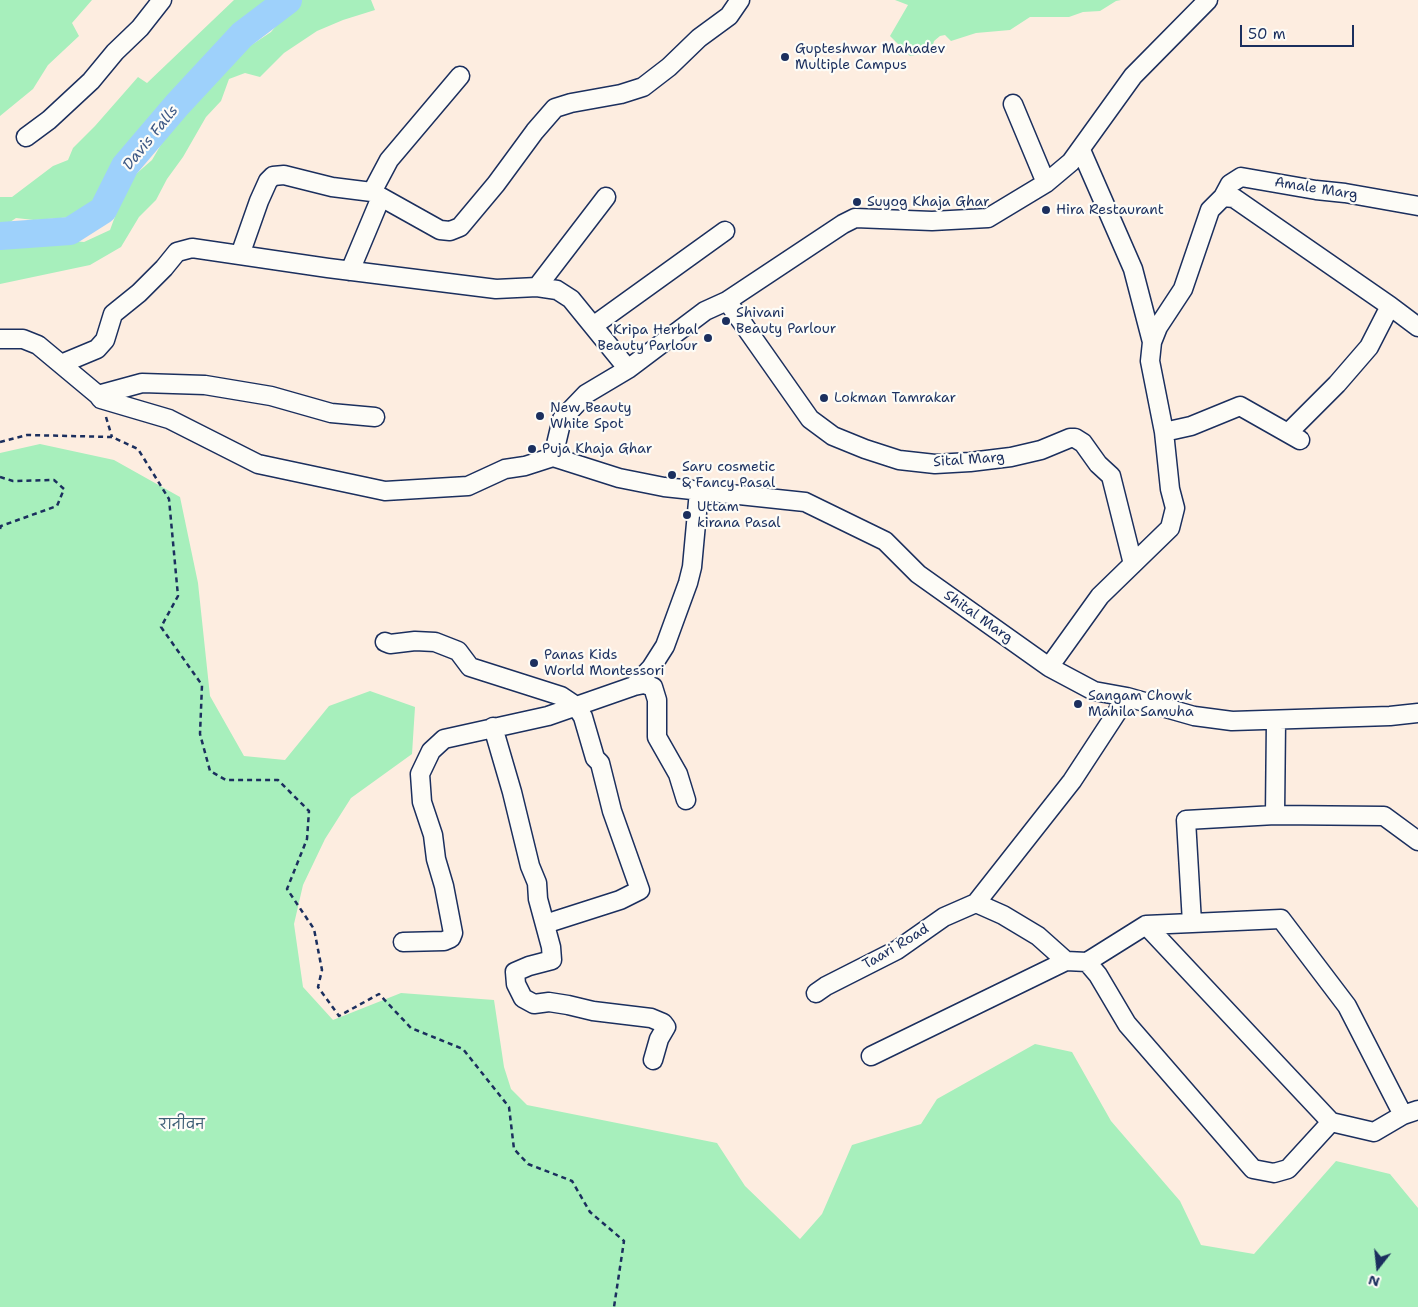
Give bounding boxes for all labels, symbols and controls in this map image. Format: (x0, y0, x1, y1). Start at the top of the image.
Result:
scale bar (1243, 15, 1357, 47)
text: 50 m (1248, 24, 1286, 44)
place label: Gupteshwar Mahadev Multiple Campus (795, 41, 945, 74)
marker: Gupteshwar Mahadev Multiple Campus (779, 51, 791, 63)
water label: Davis Falls (120, 102, 182, 174)
street label: Amale Marg (1273, 174, 1359, 204)
place label: Suyog Khaja Ghar (867, 194, 990, 210)
marker: Suyog Khaja Ghar (851, 196, 863, 208)
place label: Hira Restaurant (1056, 202, 1164, 218)
marker: Hira Restaurant (1040, 204, 1052, 216)
place label: Shivani Beauty Parlour (736, 305, 836, 338)
marker: Shivani Beauty Parlour (720, 315, 732, 327)
place label: Kripa Herbal Beauty Parlour (598, 322, 698, 354)
marker: Kripa Herbal Beauty Parlour (702, 332, 714, 344)
place label: Lokman Tamrakar (834, 390, 956, 406)
marker: Lokman Tamrakar (818, 392, 830, 404)
place label: New Beauty White Spot (550, 400, 632, 432)
marker: New Beauty White Spot (534, 410, 546, 422)
place label: Puja Khaja Ghar (542, 441, 652, 457)
marker: Puja Khaja Ghar (526, 443, 538, 455)
street label: Sital Marg (933, 449, 1005, 471)
place label: Saru cosmetic & Fancy Pasal (682, 459, 775, 492)
marker: Saru cosmetic & Fancy Pasal (666, 469, 678, 481)
place label: Uttam kirana Pasal (697, 499, 781, 532)
marker: Uttam kirana Pasal (681, 509, 693, 521)
street label: Shital Marg (940, 587, 1016, 647)
place label: Panas Kids World Montessori (544, 647, 665, 680)
marker: Panas Kids World Montessori (528, 657, 540, 669)
place label: Sangam Chowk Mahila Samuha (1088, 688, 1194, 720)
marker: Sangam Chowk Mahila Samuha (1072, 698, 1084, 710)
street label: Taari Road (860, 921, 932, 973)
park label: रानीवन (159, 1117, 205, 1133)
north arrow (1353, 1242, 1403, 1292)
text: N (1366, 1271, 1382, 1292)

